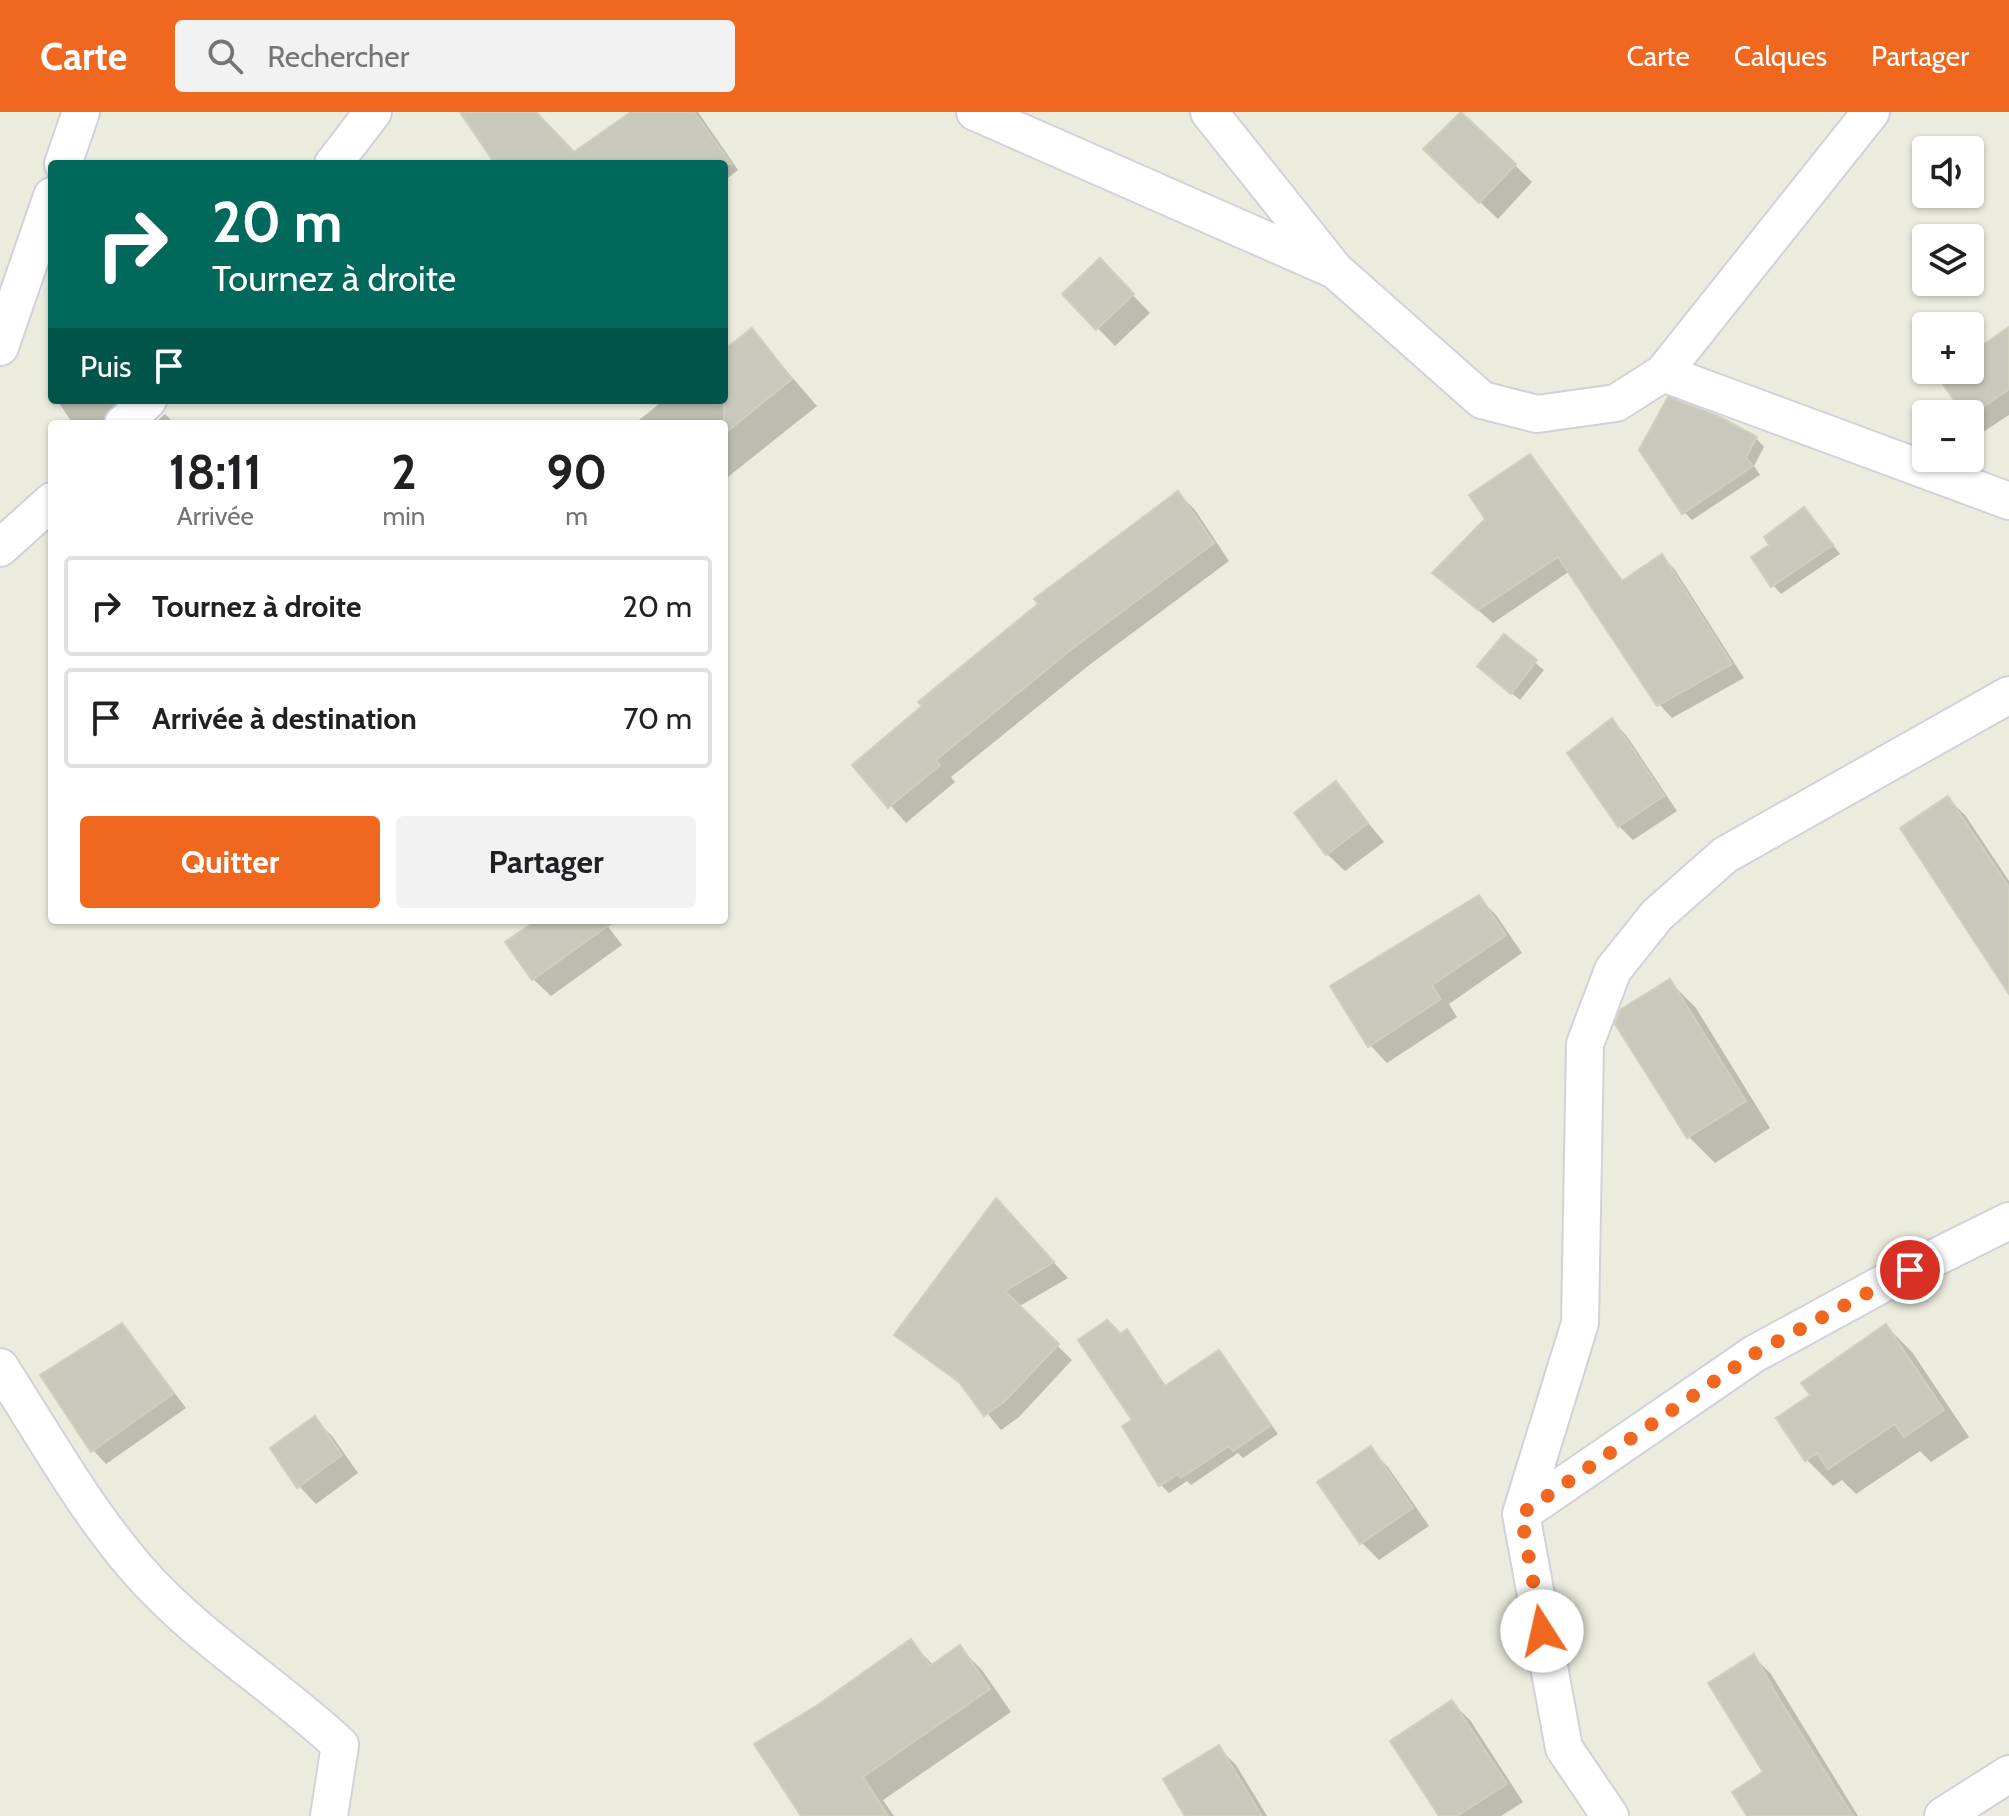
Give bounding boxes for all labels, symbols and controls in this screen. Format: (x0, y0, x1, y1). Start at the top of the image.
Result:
search box (175, 20, 735, 92)
text: Carte (40, 33, 127, 80)
icon: search (203, 34, 247, 78)
text: Rechercher (267, 38, 409, 75)
text: Carte (1627, 39, 1690, 73)
text: Calques (1734, 39, 1827, 73)
text: Partager (1871, 39, 1969, 73)
map controls (1912, 136, 1984, 472)
button: sound (1912, 136, 1984, 208)
text: 20 m (212, 188, 342, 256)
icon: right (80, 192, 184, 296)
button: layers (1912, 224, 1984, 296)
text: Tournez à droite (212, 256, 456, 300)
button: + (1912, 312, 1984, 384)
icon: arrive (147, 344, 191, 388)
text: Puis (80, 348, 131, 385)
button: − (1912, 400, 1984, 472)
text: 18:11 (169, 443, 262, 501)
text: 2 (391, 443, 417, 501)
text: 90 (546, 443, 607, 501)
text: Arrivée (177, 500, 254, 532)
text: min (383, 500, 425, 532)
text: m (565, 500, 588, 532)
icon: right (84, 584, 128, 628)
text: Tournez à droite (152, 588, 361, 625)
text: 20 m (622, 588, 692, 625)
icon: arrive (84, 696, 128, 740)
text: Arrivée à destination (152, 700, 417, 737)
text: 70 m (623, 700, 692, 737)
button: Quitter (80, 816, 380, 908)
button: Partager (396, 816, 696, 908)
pin (1876, 1236, 1944, 1304)
icon: arrive (1888, 1248, 1932, 1292)
position arrow (1500, 1589, 1584, 1673)

